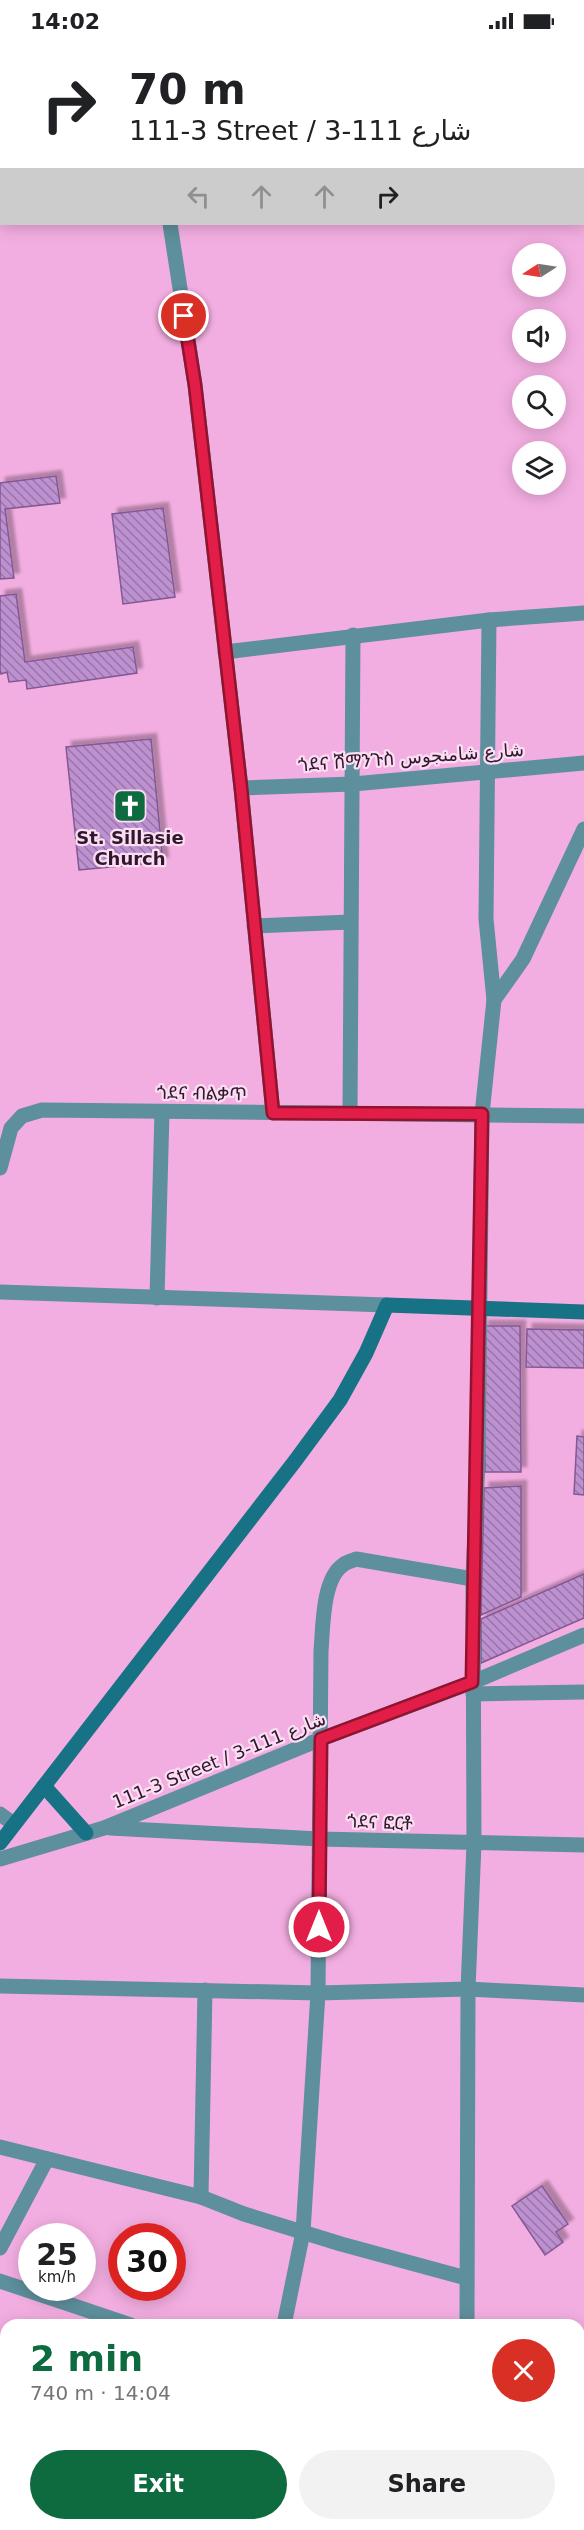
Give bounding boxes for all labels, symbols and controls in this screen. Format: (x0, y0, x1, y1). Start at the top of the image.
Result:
text: 14:02 (30, 9, 100, 34)
text: 70 m (129, 65, 246, 114)
icon: right (30, 66, 108, 144)
text: 111-3 Street / شارع 111-3 (129, 115, 471, 146)
icon: left (182, 180, 215, 213)
icon: ahead (245, 180, 278, 213)
icon: ahead (308, 180, 341, 213)
icon: right (371, 180, 404, 213)
north arrow (512, 243, 566, 297)
map controls (512, 243, 566, 495)
pin (158, 290, 209, 341)
icon: arrive (167, 299, 200, 332)
button: sound (512, 309, 566, 363)
button: search (512, 375, 566, 429)
button: layers (512, 441, 566, 495)
street label: ጎደና ሽማንጉስ شارع شامنجوس (297, 739, 525, 776)
church icon: St. Sillasie Church (112, 788, 148, 824)
place label: St. Sillasie Church (76, 827, 184, 869)
street label: ጎደና ብልቃጥ (157, 1082, 247, 1104)
street label: 111-3 Street / شارع 111-3 (109, 1708, 329, 1813)
street label: ጎደና ፎርቶ (347, 1810, 413, 1834)
position arrow (287, 1895, 351, 1959)
speed limit sign: 30 (108, 2223, 186, 2301)
text: 25 (36, 2237, 78, 2272)
text: km/h (38, 2268, 76, 2286)
text: 2 min (30, 2338, 143, 2379)
button: close (492, 2339, 555, 2402)
text: 740 m · 14:04 (30, 2381, 171, 2405)
button: Exit (30, 2450, 287, 2519)
button: Share (299, 2450, 555, 2519)

